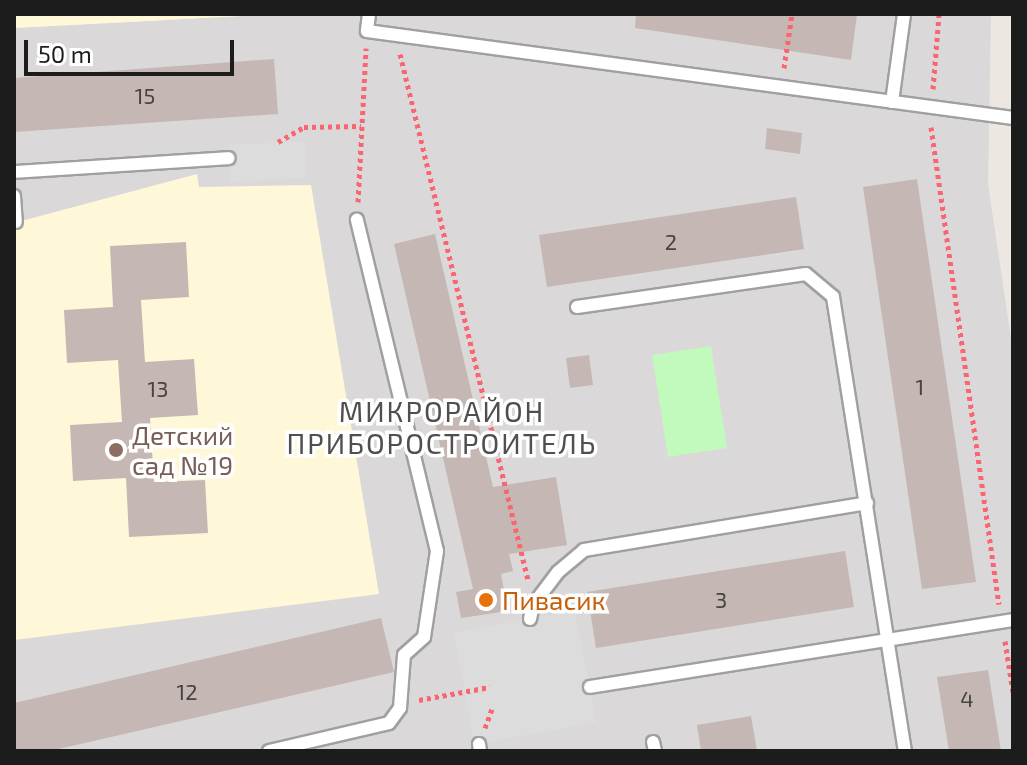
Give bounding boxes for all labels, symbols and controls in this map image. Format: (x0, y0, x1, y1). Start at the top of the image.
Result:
scale bar (28, 24, 238, 74)
text: 50 m (38, 39, 92, 68)
house number: 15 (135, 83, 155, 109)
house number: 2 (665, 229, 677, 255)
house number: 1 (916, 374, 924, 400)
house number: 13 (148, 376, 168, 402)
district label: МИКРОРАЙОН ПРИБОРОСТРОИТЕЛЬ (287, 394, 597, 460)
place label: Детский сад №19 (132, 419, 233, 480)
marker: Детский сад №19 (107, 441, 125, 459)
place label: Пивасик (502, 584, 605, 616)
house number: 3 (715, 587, 727, 613)
marker: Пивасик (477, 591, 495, 609)
house number: 12 (176, 679, 198, 705)
house number: 4 (960, 686, 974, 712)

